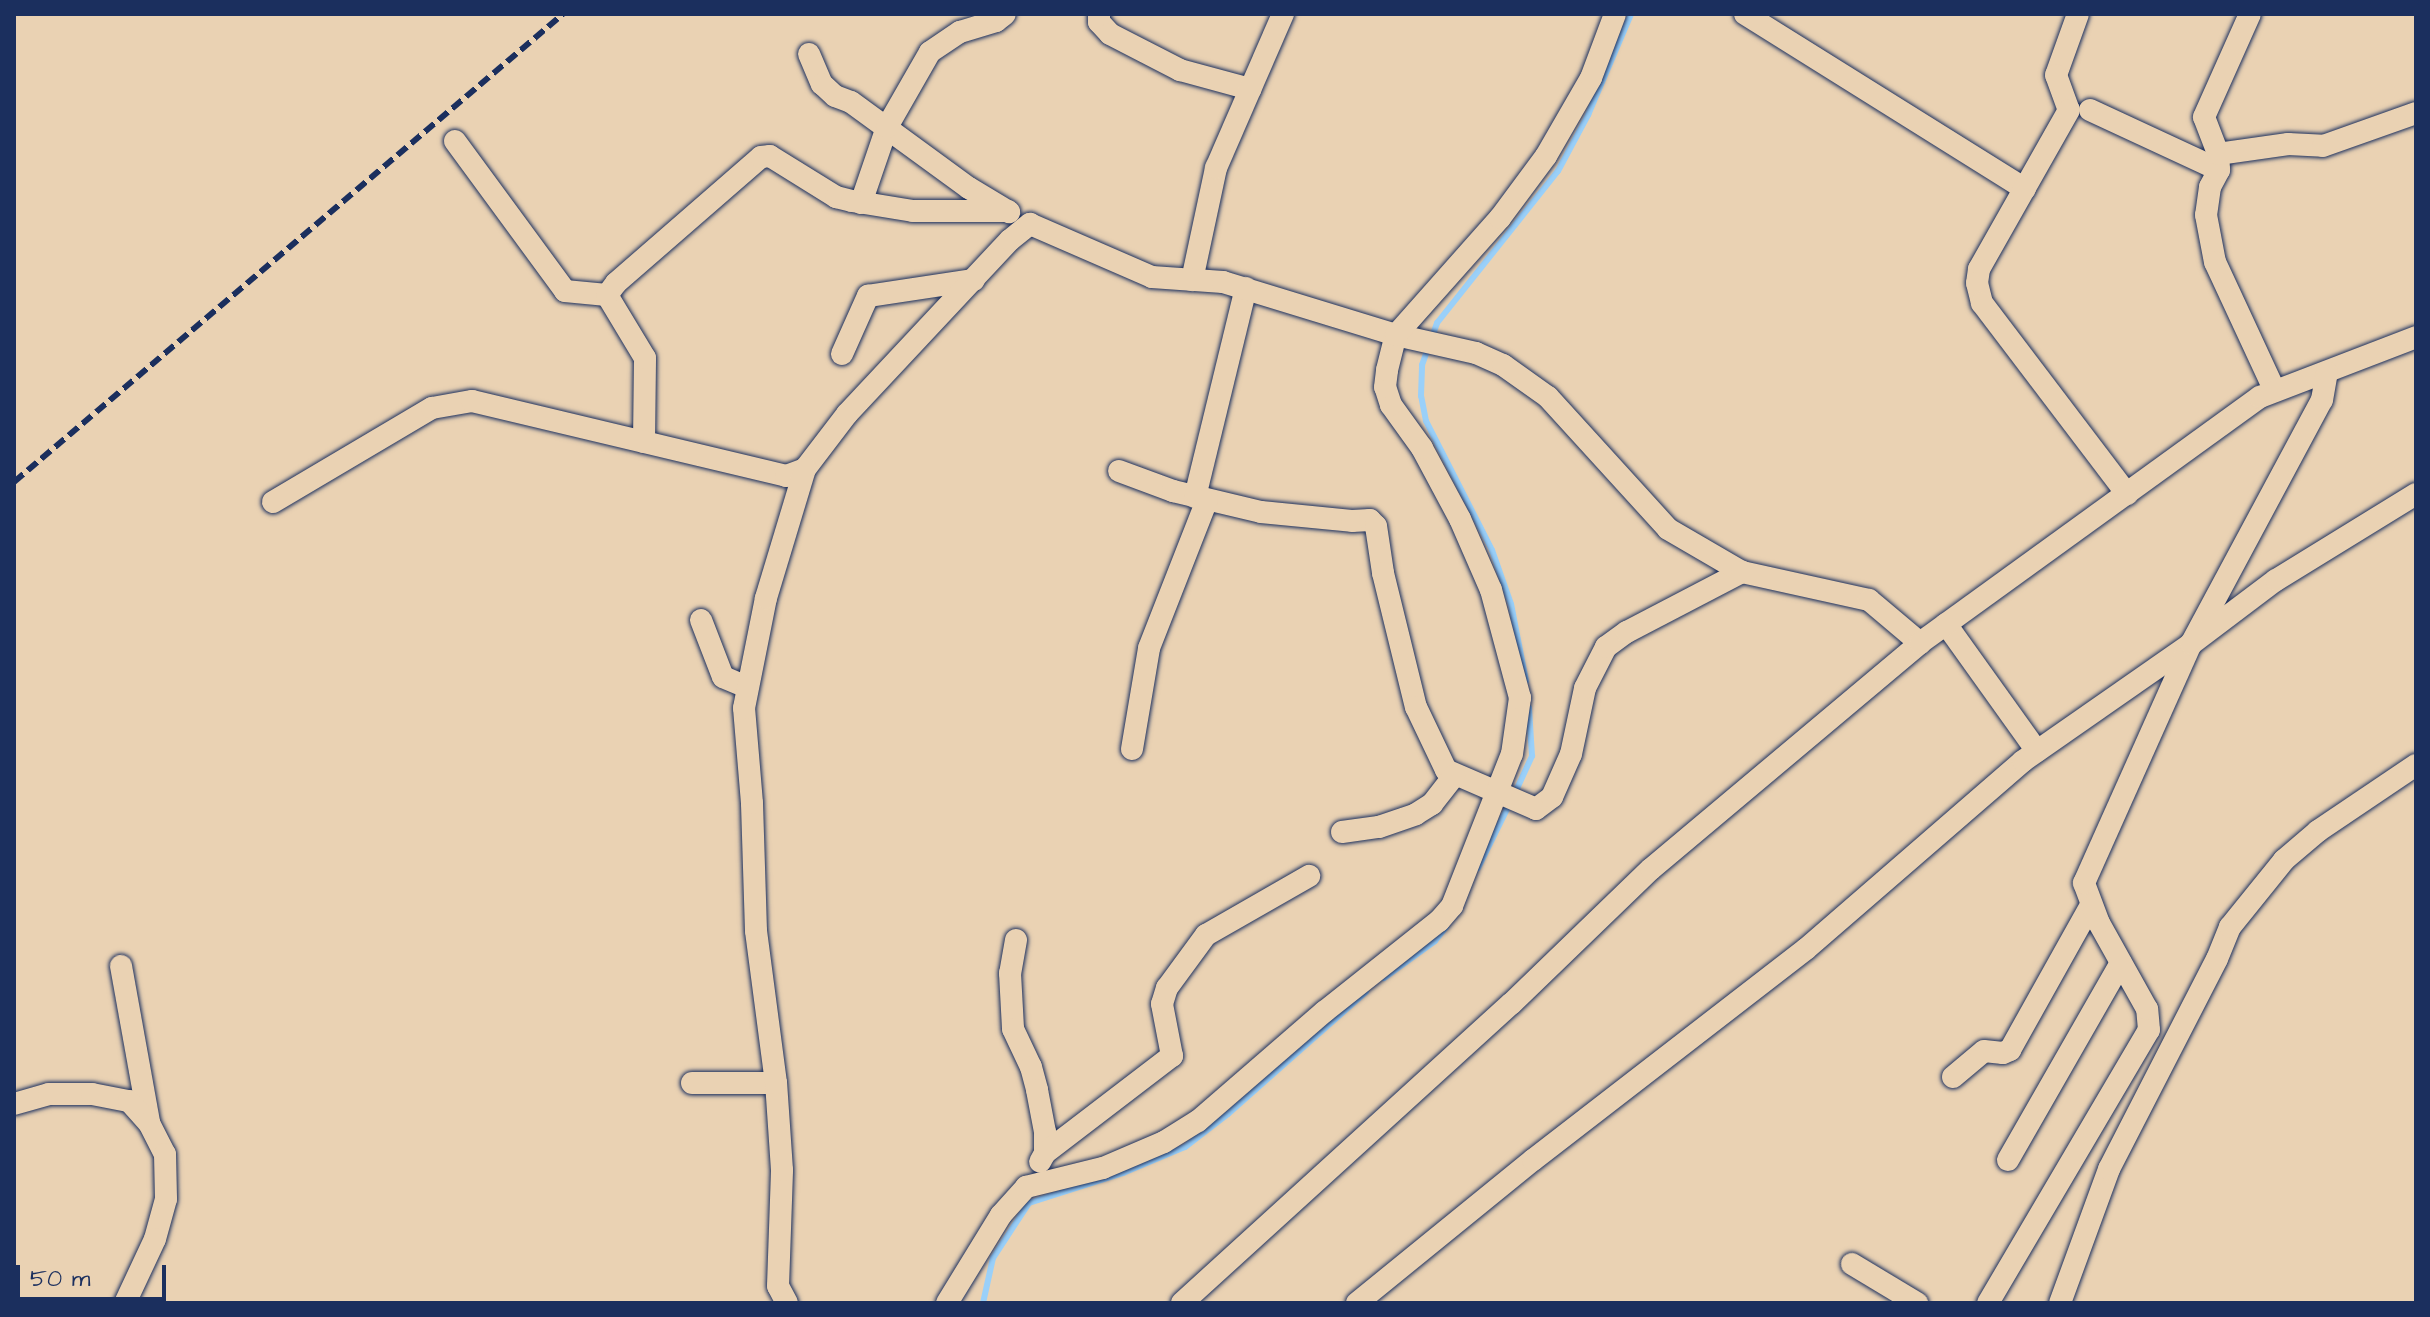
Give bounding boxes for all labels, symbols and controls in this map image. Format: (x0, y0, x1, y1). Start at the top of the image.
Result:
scale bar (20, 1249, 170, 1299)
text: 50 m (30, 1262, 90, 1296)

